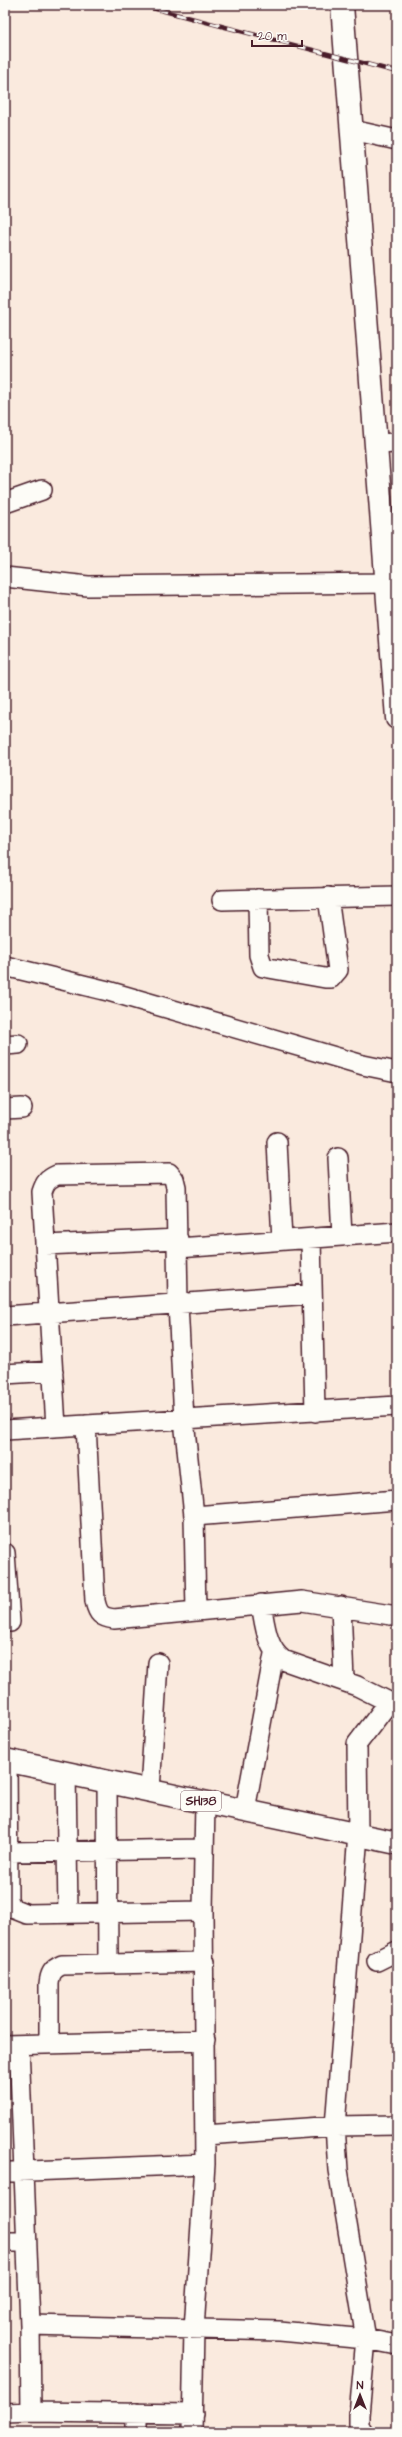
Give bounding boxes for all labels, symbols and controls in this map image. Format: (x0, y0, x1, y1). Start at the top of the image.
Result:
scale bar (252, 22, 302, 48)
text: 20 m (258, 28, 287, 45)
road number: SH138 (181, 1791, 221, 1811)
north arrow (340, 2375, 380, 2415)
text: N (357, 2378, 364, 2393)

